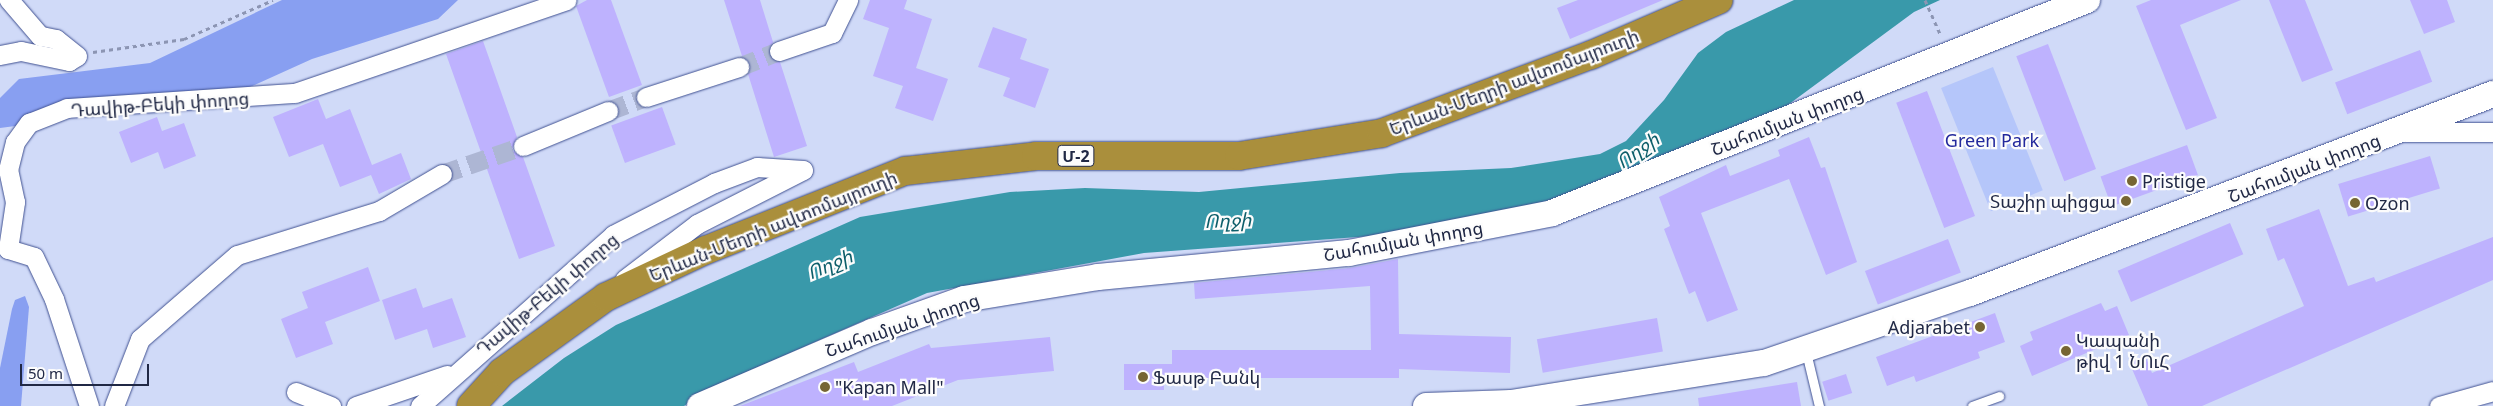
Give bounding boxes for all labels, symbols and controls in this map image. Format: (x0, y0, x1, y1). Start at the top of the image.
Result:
street label: Երևան-Մեղրի ավտոմայրուղի (1386, 24, 1642, 140)
street label: Շահումյան փողոց (1708, 82, 1866, 160)
street label: Դավիթ-Բեկի փողոց (70, 87, 250, 121)
water label: Ողջի (1612, 128, 1664, 174)
park label: Green Park (1945, 129, 2039, 151)
street label: Շահումյան փողոց (2225, 129, 2383, 207)
road number: Մ-2 (1057, 142, 1095, 170)
street label: Երևան-Մեղրի ավտոմայրուղի (646, 166, 900, 286)
place label: Pristige (2142, 170, 2206, 192)
marker: Pristige (2126, 175, 2138, 187)
place label: Տաշիր պիցցա (1990, 190, 2116, 212)
place label: Ozon (2365, 192, 2410, 214)
marker: Տաշիր պիցցա (2120, 195, 2132, 207)
marker: Ozon (2349, 197, 2361, 209)
water label: Ողջի (1204, 209, 1252, 233)
street label: Շահումյան փողոց (1321, 216, 1485, 266)
street label: Դավիթ-Բեկի փողոց (472, 228, 622, 360)
water label: Ողջի (804, 245, 856, 285)
street label: Շահումյան փողոց (822, 288, 982, 362)
place label: Adjarabet (1888, 316, 1970, 338)
marker: Adjarabet (1974, 321, 1986, 333)
place label: Կապանի թիվ 1 ՆՈւՀ (2076, 330, 2170, 372)
marker: Կապանի թիվ 1 ՆՈւՀ (2060, 345, 2072, 357)
scale bar (22, 354, 151, 386)
text: 50 m (28, 363, 63, 383)
place label: Ֆասթ Բանկ (1153, 366, 1260, 388)
marker: Ֆասթ Բանկ (1137, 371, 1149, 383)
place label: "Kapan Mall" (835, 376, 944, 398)
marker: "Kapan Mall" (819, 381, 831, 393)

